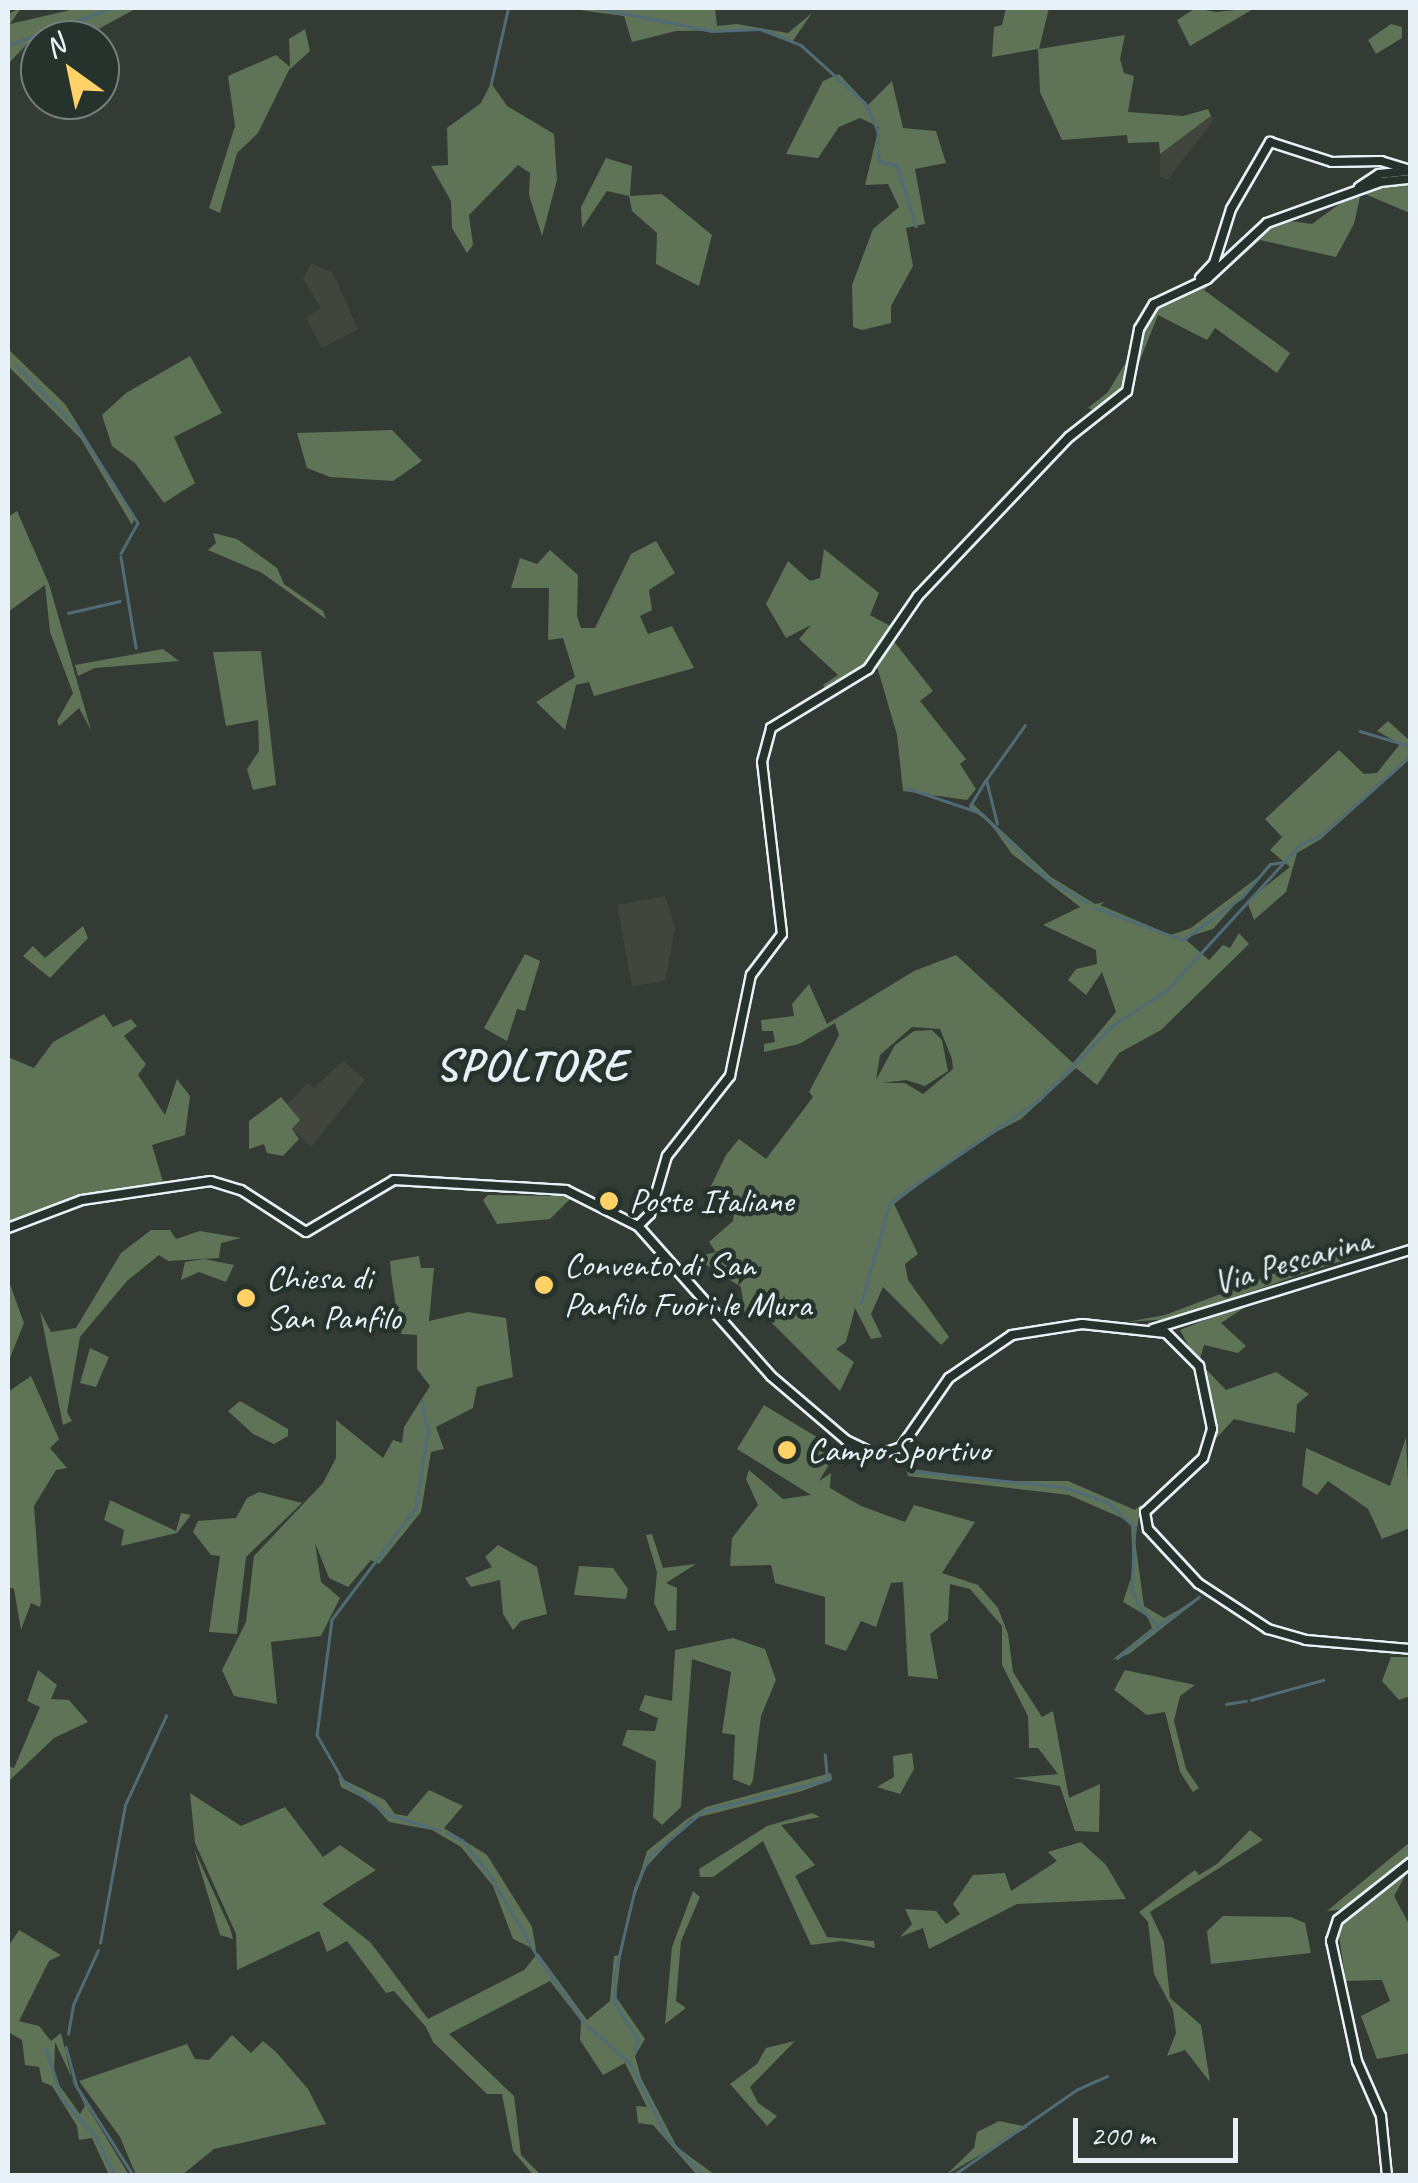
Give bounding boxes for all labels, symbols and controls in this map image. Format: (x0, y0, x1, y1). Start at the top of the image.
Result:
north arrow (20, 20, 120, 120)
text: N (38, 27, 71, 65)
district label: SPOLTORE (436, 1038, 628, 1092)
place label: Poste Italiane (629, 1180, 795, 1222)
marker: Poste Italiane (598, 1190, 620, 1212)
street label: Via Pescarina (1209, 1219, 1375, 1303)
place label: Convento di San Panfilo Fuori le Mura (564, 1244, 811, 1326)
place label: Chiesa di San Panfilo (266, 1257, 402, 1339)
marker: Convento di San Panfilo Fuori le Mura (533, 1274, 555, 1296)
marker: Chiesa di San Panfilo (235, 1287, 257, 1309)
place label: Campo Sportivo (807, 1429, 990, 1471)
marker: Campo Sportivo (776, 1439, 798, 1461)
scale bar (1078, 2098, 1243, 2160)
text: 200 m (1090, 2116, 1155, 2154)

